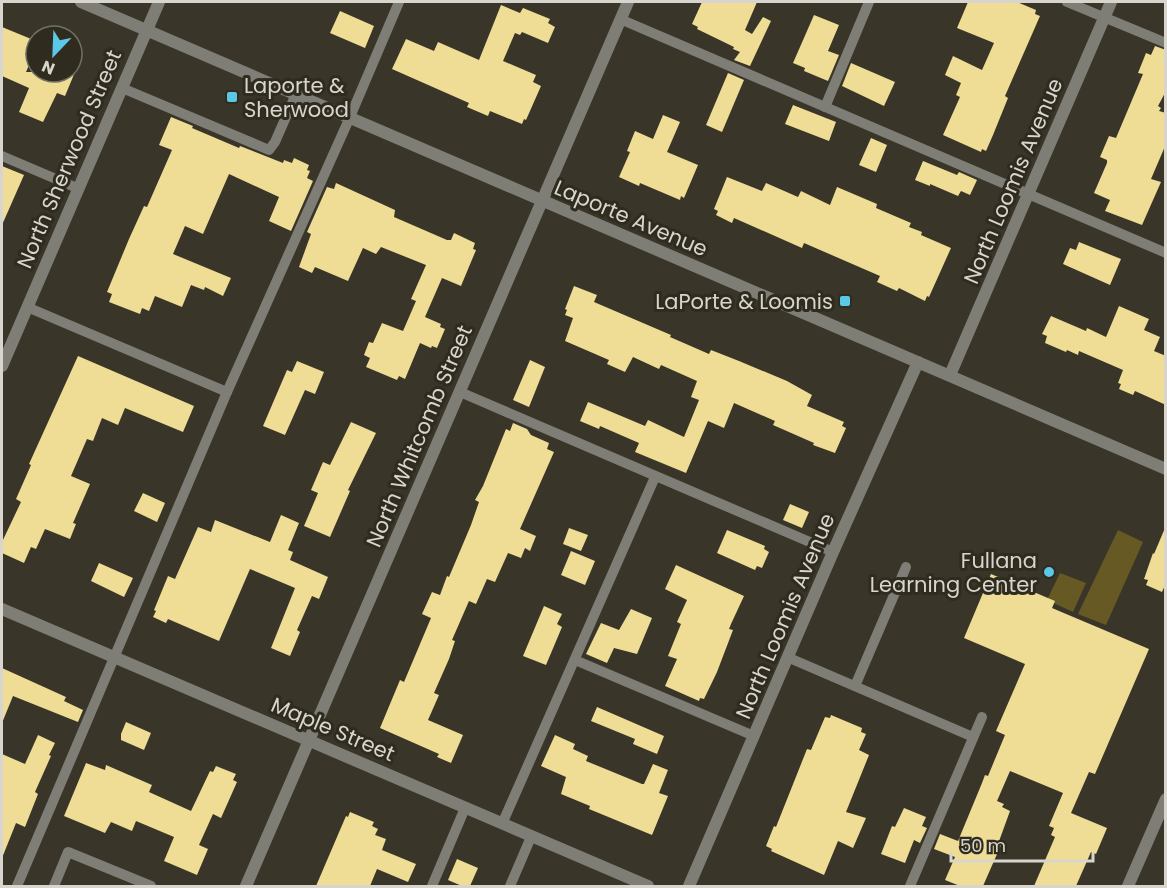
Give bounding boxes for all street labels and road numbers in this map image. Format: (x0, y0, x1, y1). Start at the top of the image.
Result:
street label: North Sherwood Street (12, 46, 126, 272)
street label: North Loomis Avenue (956, 74, 1070, 288)
street label: Laporte Avenue (550, 173, 712, 263)
street label: North Whitcomb Street (359, 321, 479, 551)
street label: North Loomis Avenue (728, 509, 842, 723)
street label: Maple Street (267, 690, 399, 768)

